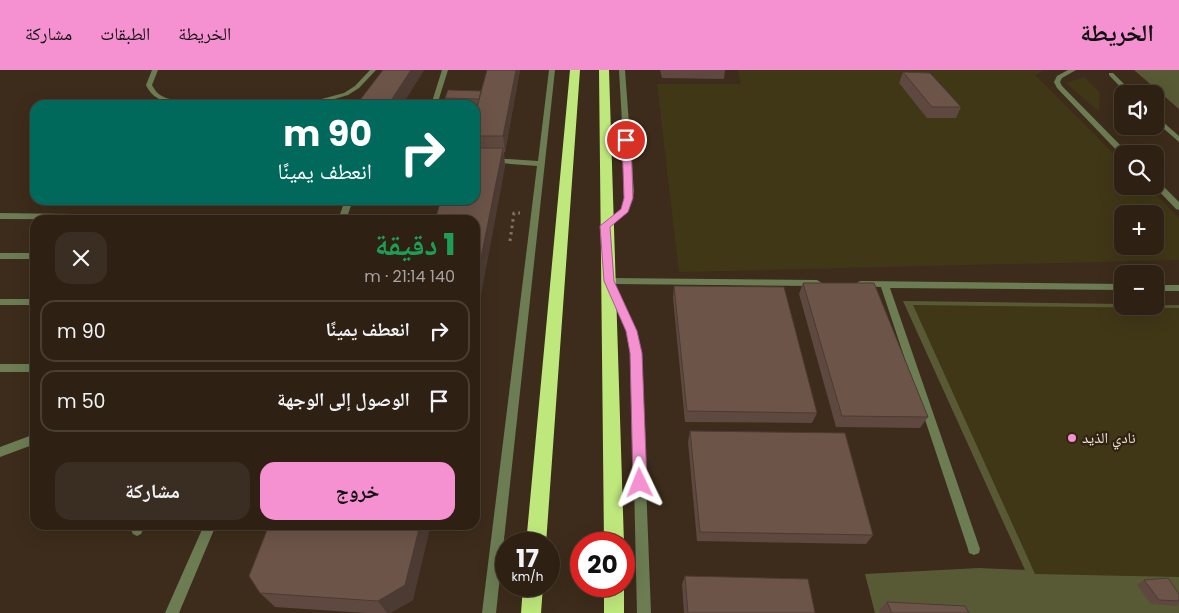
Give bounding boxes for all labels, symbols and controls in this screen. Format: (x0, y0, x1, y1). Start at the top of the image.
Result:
text: الخريطة (1080, 16, 1154, 49)
text: مشاركة (25, 21, 72, 46)
text: الطبقات (100, 21, 150, 46)
text: الخريطة (178, 21, 231, 46)
map controls (1114, 85, 1164, 315)
button: sound (1114, 85, 1164, 135)
text: 90 m (283, 109, 372, 158)
pin (605, 119, 647, 161)
icon: right (390, 120, 455, 185)
icon: arrive (612, 126, 640, 154)
button: search (1114, 145, 1164, 195)
text: انعطف يمينًا (277, 156, 372, 187)
button: + (1114, 205, 1164, 255)
text: 1 دقيقة (375, 223, 455, 266)
button: close (55, 232, 107, 284)
text: 140 m · 21:14 (364, 265, 455, 288)
button: − (1114, 265, 1164, 315)
text: انعطف يمينًا (325, 316, 410, 343)
icon: right (425, 317, 453, 345)
text: 90 m (57, 318, 106, 345)
text: الوصول إلى الوجهة (277, 386, 410, 413)
icon: arrive (425, 387, 453, 415)
text: 50 m (57, 388, 106, 415)
place label: نادي الذيد (1082, 427, 1136, 450)
marker: نادي الذيد (1066, 432, 1078, 444)
position arrow (613, 456, 665, 508)
button: مشاركة (55, 462, 250, 520)
button: خروج (260, 462, 455, 520)
speed limit sign: 20 (570, 532, 635, 597)
text: 17 (516, 541, 539, 576)
text: km/h (512, 568, 543, 585)

